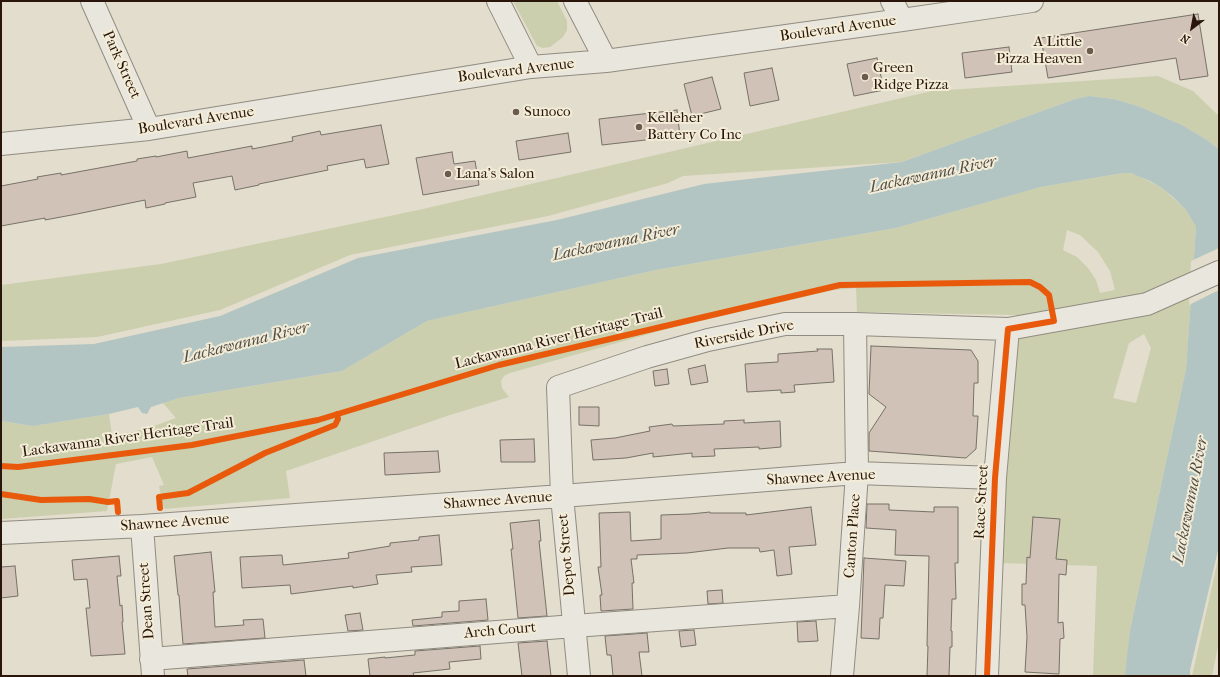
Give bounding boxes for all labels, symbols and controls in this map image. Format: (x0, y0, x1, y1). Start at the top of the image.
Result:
north arrow (1172, 8, 1212, 48)
street label: Boulevard Avenue (779, 12, 897, 46)
street label: Park Street (98, 28, 144, 102)
text: N (1178, 31, 1192, 46)
place label: A Little Pizza Heaven (996, 33, 1082, 68)
marker: A Little Pizza Heaven (1085, 46, 1095, 56)
street label: Boulevard Avenue (457, 55, 575, 87)
place label: Green Ridge Pizza (873, 59, 949, 94)
marker: Green Ridge Pizza (860, 72, 870, 82)
street label: Boulevard Avenue (137, 103, 255, 139)
place label: Sunoco (524, 103, 571, 121)
marker: Sunoco (511, 107, 521, 117)
place label: Kelleher Battery Co Inc (647, 109, 741, 144)
marker: Kelleher Battery Co Inc (634, 122, 644, 132)
water label: Lackawanna River (868, 152, 998, 198)
place label: Lana's Salon (456, 165, 534, 183)
marker: Lana's Salon (443, 169, 453, 179)
water label: Lackawanna River (551, 220, 681, 266)
street label: Lackawanna River Heritage Trail (453, 304, 665, 374)
street label: Riverside Drive (693, 316, 795, 354)
water label: Lackawanna River (181, 318, 311, 368)
street label: Lackawanna River Heritage Trail (21, 414, 235, 462)
water label: Lackawanna River (1169, 435, 1213, 565)
street label: Race Street (971, 464, 993, 540)
street label: Shawnee Avenue (766, 466, 876, 490)
street label: Shawnee Avenue (443, 488, 553, 514)
street label: Canton Place (841, 493, 865, 579)
street label: Shawnee Avenue (120, 510, 230, 536)
street label: Depot Street (554, 513, 580, 597)
street label: Dean Street (135, 562, 159, 640)
street label: Arch Court (463, 619, 537, 643)

